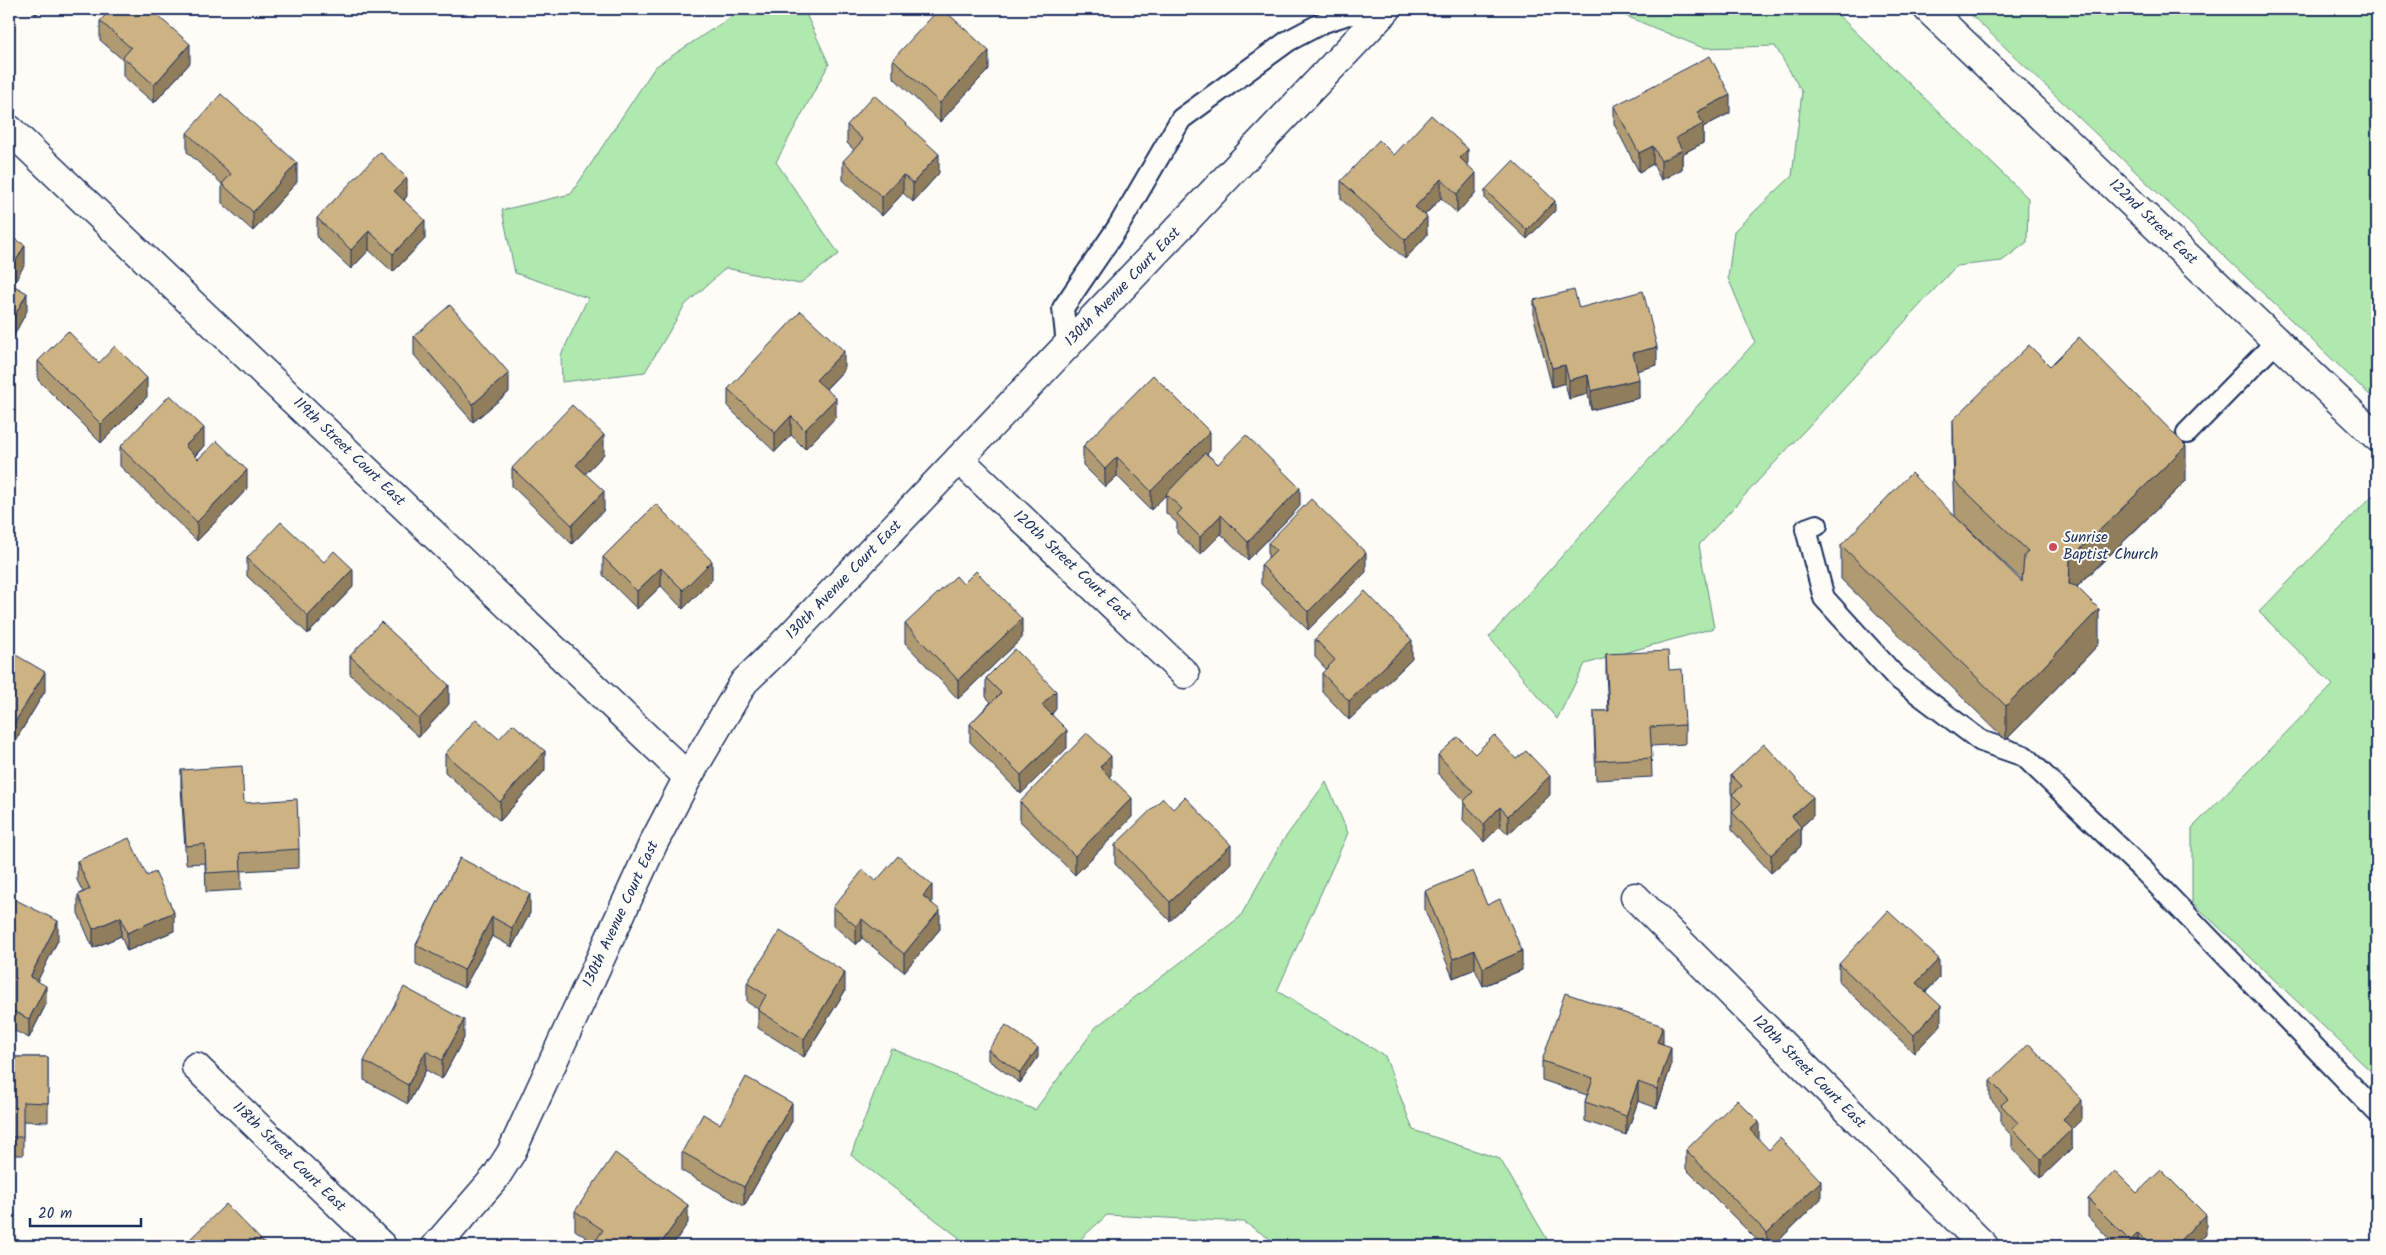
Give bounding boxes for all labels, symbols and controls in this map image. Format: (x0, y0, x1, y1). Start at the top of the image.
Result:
street label: 122nd Street East (2103, 173, 2203, 271)
street label: 130th Avenue Court East (1059, 221, 1187, 352)
street label: 119th Street Court East (287, 392, 411, 512)
street label: 12Oth Street Court East (1007, 505, 1137, 628)
street label: 130th Avenue Court East (780, 514, 908, 645)
place label: Sunrise Baptist Church (2063, 526, 2158, 567)
marker: Sunrise Baptist Church (2047, 541, 2059, 553)
street label: 130th Avenue Court East (577, 837, 665, 991)
street label: 120th Street Court East (1747, 1010, 1872, 1135)
street label: 118th Street Court East (227, 1096, 351, 1218)
scale bar (30, 1195, 141, 1227)
text: 20 m (38, 1202, 72, 1226)

